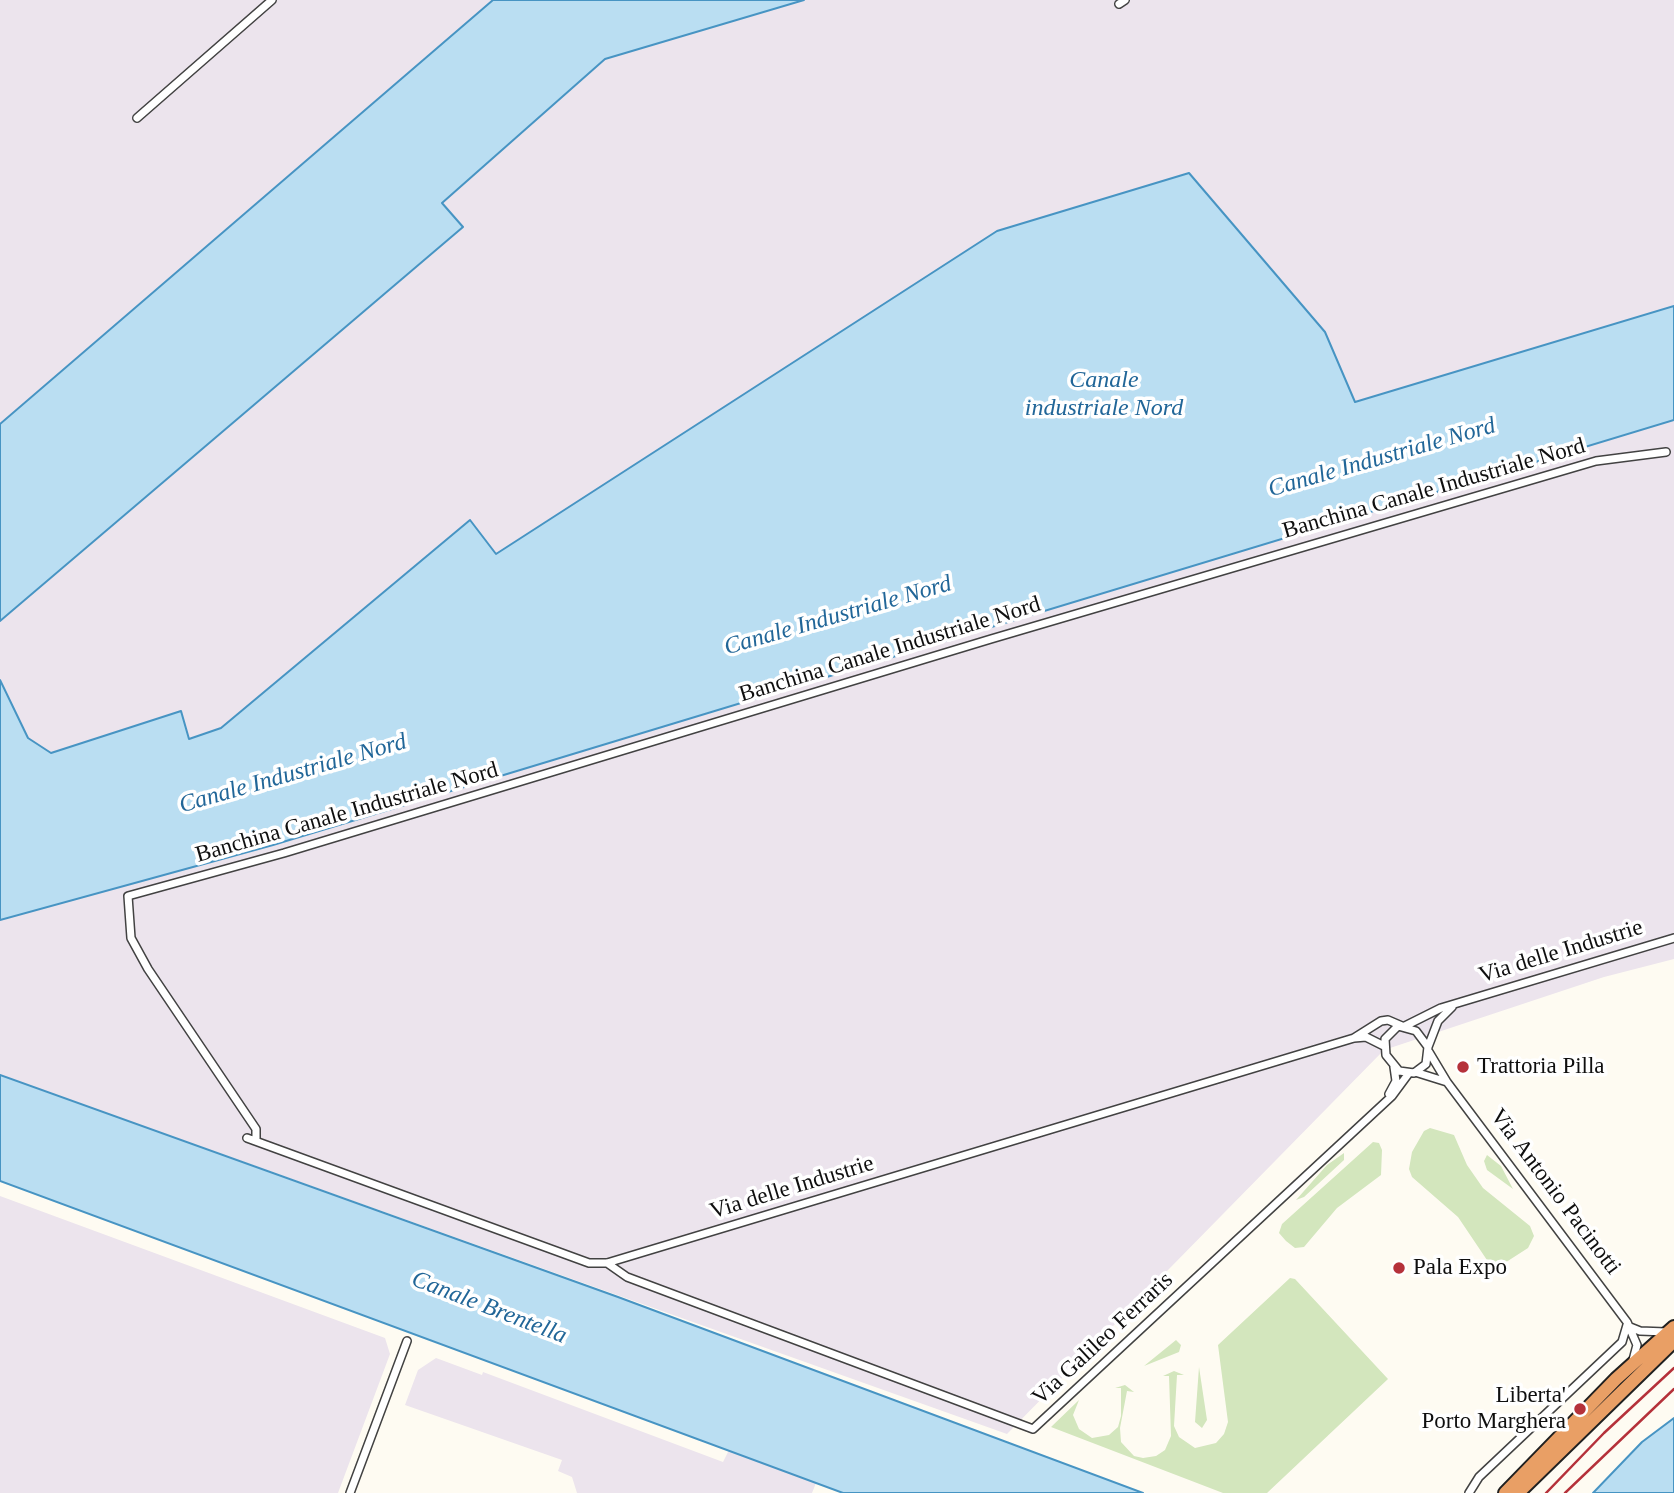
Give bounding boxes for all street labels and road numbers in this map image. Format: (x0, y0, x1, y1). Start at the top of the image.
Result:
street label: Banchina Canale Industriale Nord (1279, 433, 1589, 545)
street label: Banchina Canale Industriale Nord (736, 591, 1044, 709)
street label: Banchina Canale Industriale Nord (192, 757, 502, 869)
street label: Via delle Industrie (1476, 914, 1646, 990)
street label: Via Antonio Pacinotti (1484, 1104, 1626, 1280)
street label: Via delle Industrie (707, 1150, 877, 1226)
street label: Via Galileo Ferraris (1027, 1267, 1179, 1411)

